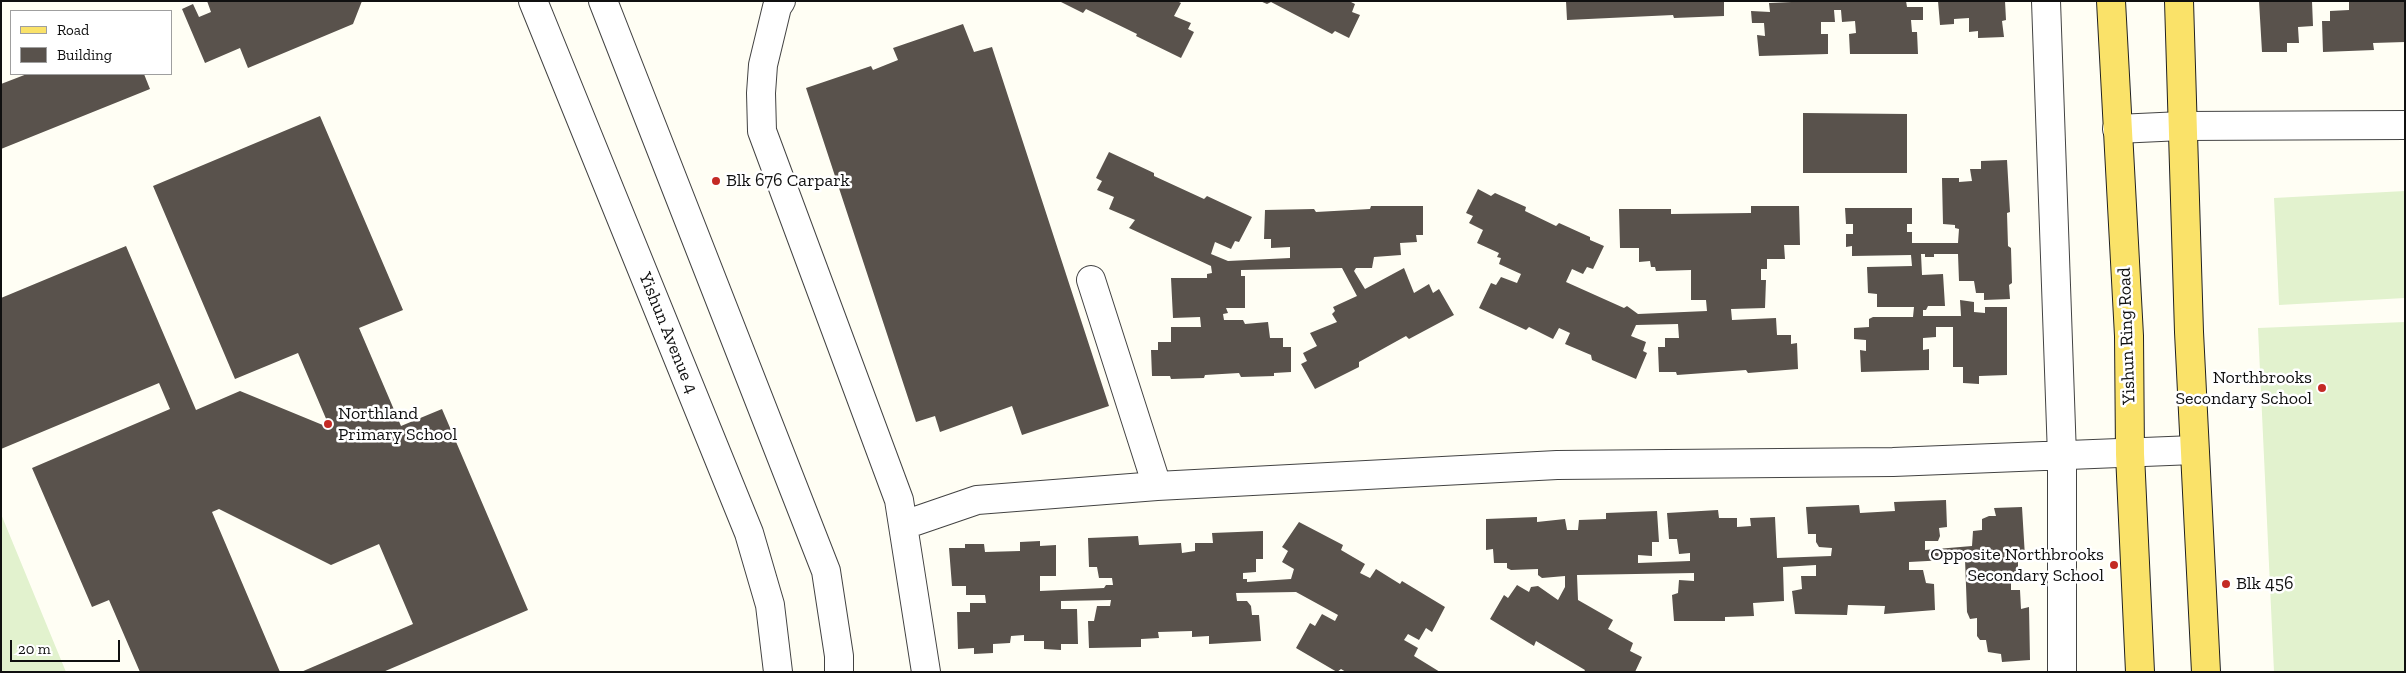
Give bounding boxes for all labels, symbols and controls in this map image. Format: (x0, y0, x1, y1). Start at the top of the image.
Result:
legend (10, 10, 172, 75)
text: Road (57, 21, 89, 39)
text: Building (57, 46, 112, 64)
place label: Blk 676 Carpark (726, 170, 850, 192)
marker: Blk 676 Carpark (710, 175, 722, 187)
street label: Yishun Ring Road (2114, 267, 2140, 405)
street label: Yishun Avenue 4 (634, 269, 702, 397)
place label: Northbrooks Secondary School (2175, 367, 2312, 409)
marker: Northbrooks Secondary School (2316, 382, 2328, 394)
place label: Northland Primary School (338, 403, 457, 446)
marker: Northland Primary School (322, 418, 334, 430)
place label: Opposite Northbrooks Secondary School (1930, 544, 2104, 586)
marker: Opposite Northbrooks Secondary School (2108, 559, 2120, 571)
place label: Blk 456 (2236, 573, 2293, 595)
marker: Blk 456 (2220, 578, 2232, 590)
scale bar (12, 630, 122, 662)
text: 20 m (18, 640, 51, 658)

